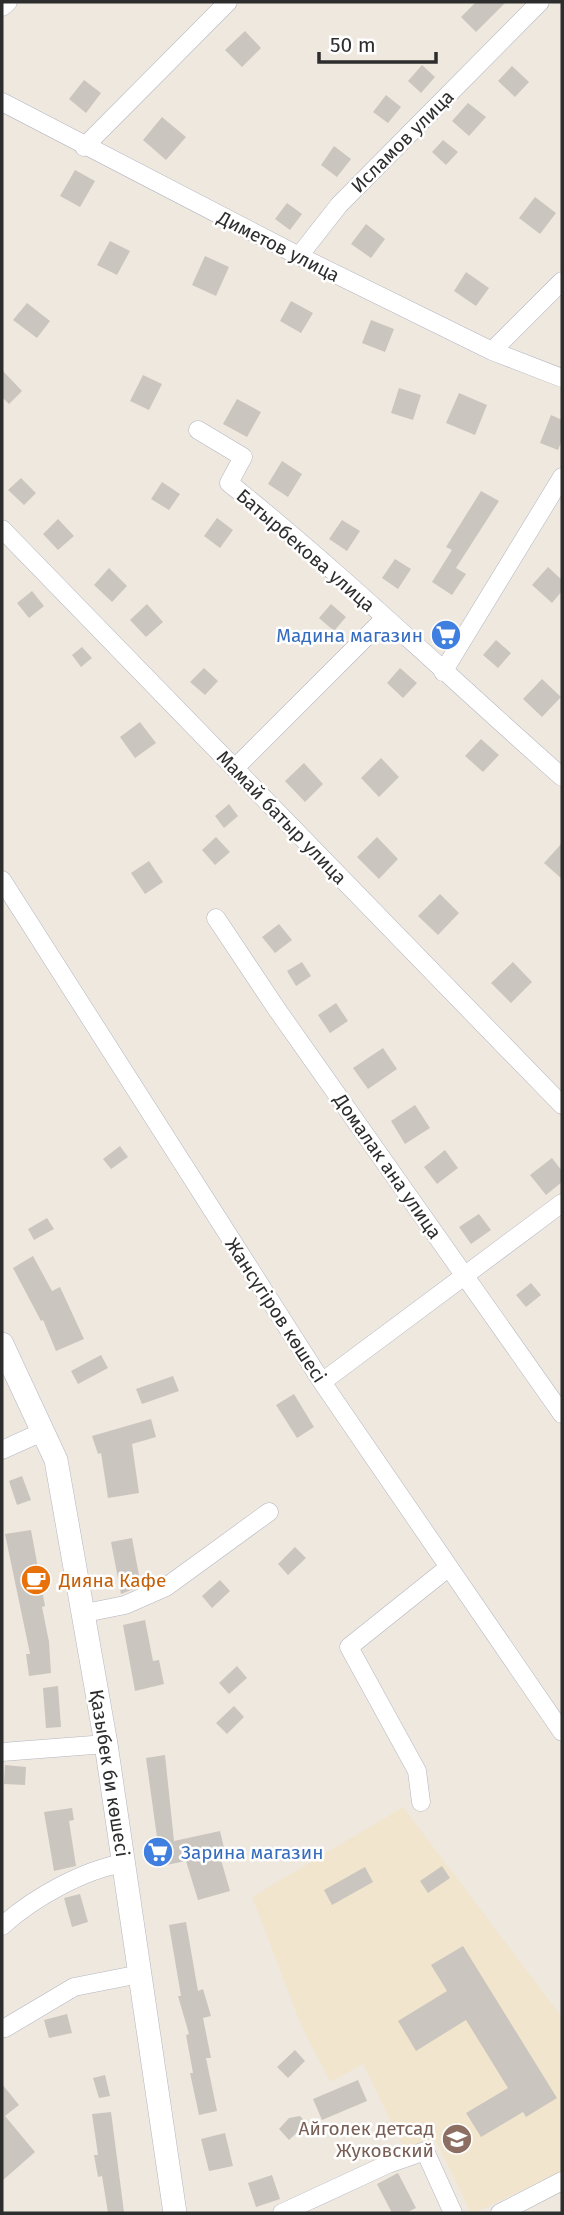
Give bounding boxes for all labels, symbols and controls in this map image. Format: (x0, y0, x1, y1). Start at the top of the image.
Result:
scale bar (319, 21, 436, 65)
text: 50 m (330, 32, 376, 58)
street label: Исламов улица (346, 85, 459, 198)
street label: Диметов улица (213, 205, 343, 287)
street label: Батырбекова улица (232, 484, 380, 617)
supermarket icon: Мадина магазин (429, 618, 463, 652)
place label: Мадина магазин (276, 624, 423, 647)
street label: Мамай батыр улица (212, 746, 351, 889)
street label: Домалак ана улица (328, 1088, 446, 1243)
street label: Жансүгіров көшесі (220, 1234, 331, 1387)
cafe icon: Дияна Кафе (19, 1563, 53, 1597)
place label: Дияна Кафе (58, 1569, 166, 1592)
street label: Қазыбек би көшесі (85, 1688, 134, 1859)
supermarket icon: Зарина магазин (141, 1835, 175, 1869)
place label: Зарина магазин (181, 1841, 324, 1864)
place label: Айголек детсад Жуковский (299, 2117, 434, 2162)
school or university icon: Айголек детсад Жуковский (440, 2122, 474, 2156)

